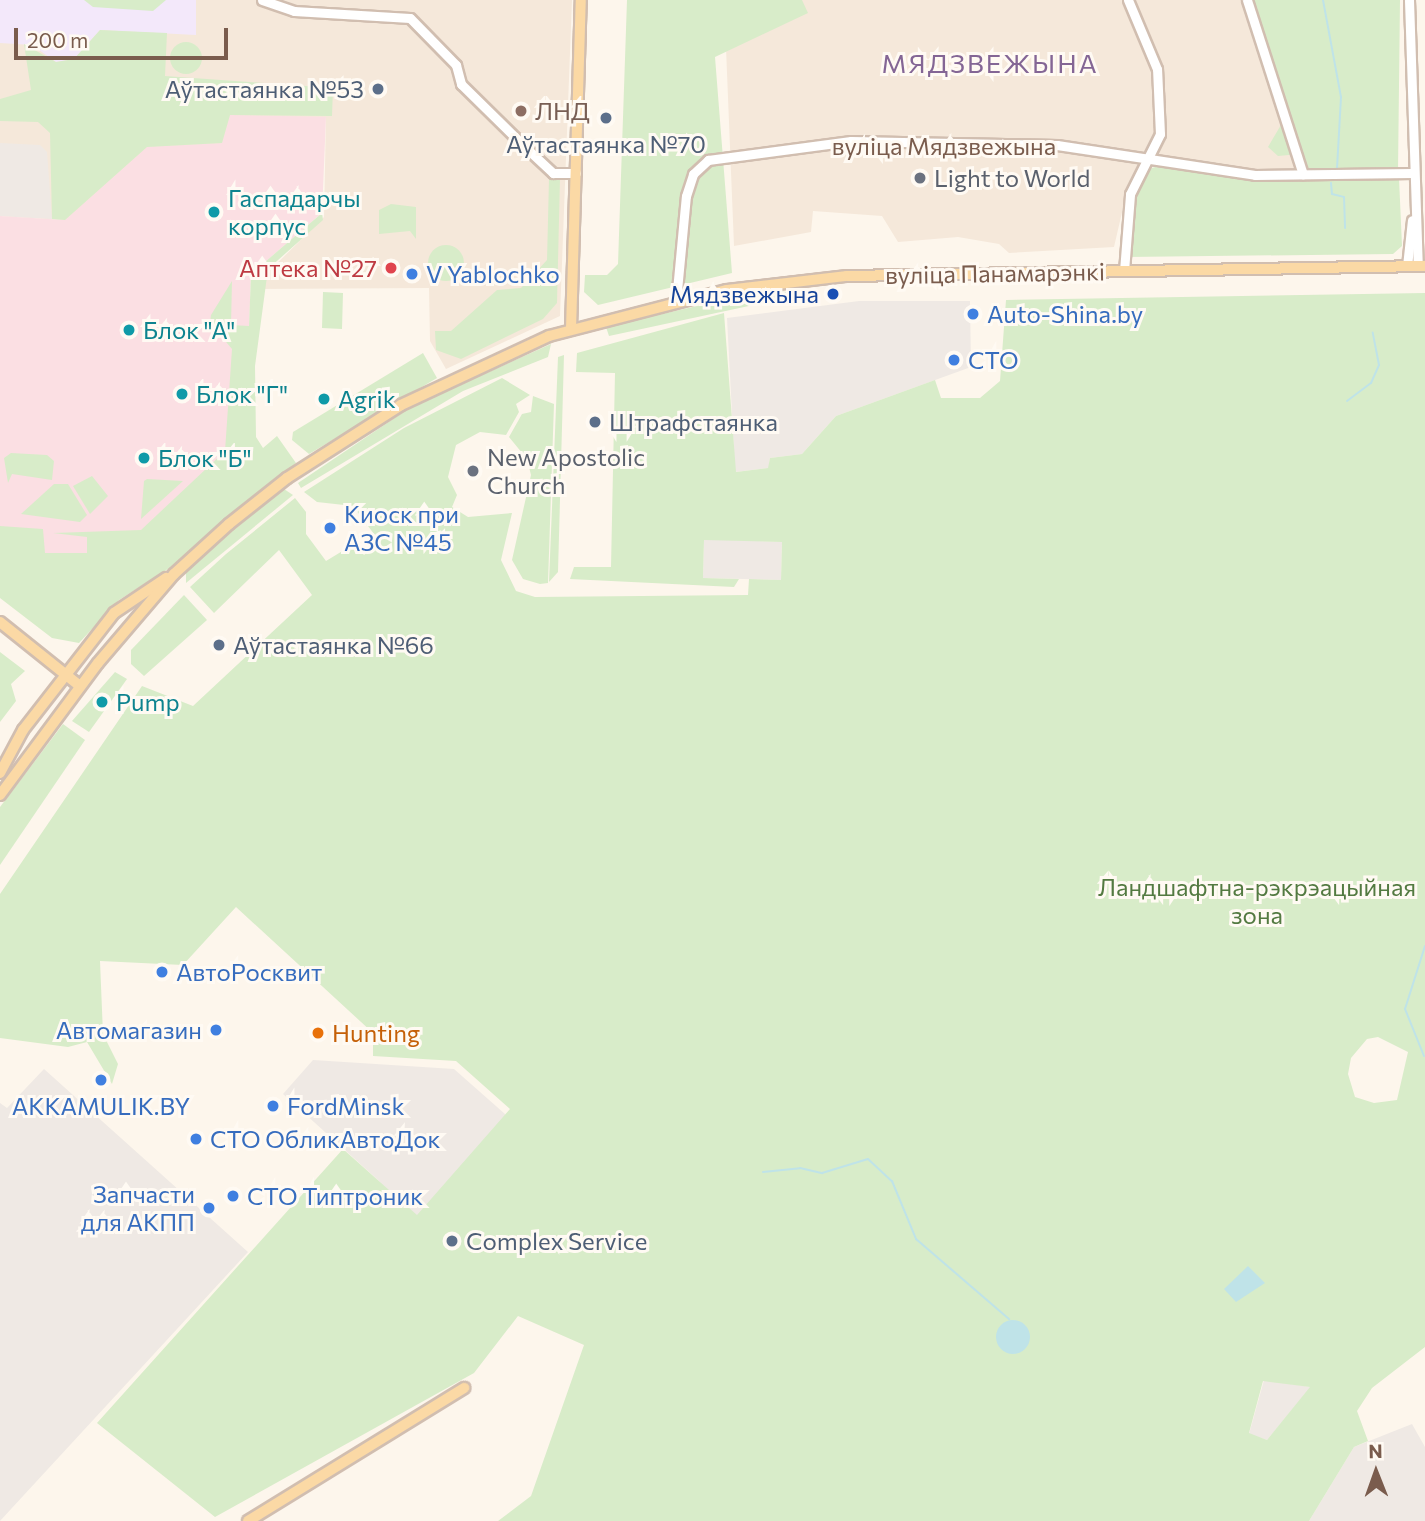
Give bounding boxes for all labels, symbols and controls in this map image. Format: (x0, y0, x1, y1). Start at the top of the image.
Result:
scale bar (18, 14, 231, 58)
text: 200 m (27, 27, 88, 52)
district label: МЯДЗВЕЖЫНА (883, 47, 1097, 79)
place label: Аўтастаянка №53 (165, 75, 364, 103)
marker: Аўтастаянка №53 (370, 81, 386, 97)
place label: ЛНД (535, 97, 590, 125)
marker: ЛНД (513, 103, 529, 119)
marker: Аўтастаянка №70 (598, 110, 614, 126)
place label: Аўтастаянка №70 (506, 130, 706, 158)
street label: вуліца Мядзвежына (832, 132, 1056, 160)
place label: Light to World (934, 164, 1090, 192)
marker: Light to World (912, 170, 928, 186)
place label: Гаспадарчы корпус (228, 184, 361, 240)
marker: Гаспадарчы корпус (206, 204, 222, 220)
place label: Аптека №27 (239, 254, 377, 282)
street label: вуліца Панамарэнкі (885, 257, 1105, 289)
marker: Аптека №27 (383, 260, 399, 276)
place label: V Yablochko (426, 260, 560, 288)
marker: V Yablochko (404, 266, 420, 282)
place label: Мядзвежына (670, 280, 819, 308)
marker: Мядзвежына (825, 286, 841, 302)
place label: Auto-Shina.by (987, 300, 1143, 328)
marker: Auto-Shina.by (965, 306, 981, 322)
place label: Блок "А" (143, 316, 235, 344)
marker: Блок "А" (121, 322, 137, 338)
place label: СТО (968, 346, 1019, 374)
marker: СТО (946, 352, 962, 368)
place label: Блок "Г" (196, 380, 288, 408)
place label: Agrik (338, 385, 396, 413)
marker: Блок "Г" (174, 386, 190, 402)
marker: Agrik (316, 391, 332, 407)
place label: Штрафстаянка (609, 408, 778, 436)
marker: Штрафстаянка (587, 414, 603, 430)
place label: New Apostolic Church (487, 443, 645, 499)
place label: Блок "Б" (158, 444, 252, 472)
marker: Блок "Б" (136, 450, 152, 466)
marker: New Apostolic Church (465, 463, 481, 479)
place label: Киоск при АЗС №45 (344, 500, 459, 556)
marker: Киоск при АЗС №45 (322, 520, 338, 536)
place label: Аўтастаянка №66 (233, 631, 434, 659)
marker: Аўтастаянка №66 (211, 637, 227, 653)
place label: Pump (116, 688, 180, 716)
marker: Pump (94, 694, 110, 710)
park label: Ландшафтна-рэкрэацыйная зона (1098, 873, 1416, 929)
place label: АвтоРосквит (176, 958, 322, 986)
marker: АвтоРосквит (154, 964, 170, 980)
place label: Автомагазин (56, 1016, 202, 1044)
place label: Hunting (332, 1019, 420, 1047)
marker: Автомагазин (208, 1022, 224, 1038)
marker: Hunting (310, 1025, 326, 1041)
marker: AKKAMULIK.BY (93, 1072, 109, 1088)
place label: AKKAMULIK.BY (12, 1092, 190, 1120)
place label: FordMinsk (287, 1092, 404, 1120)
marker: FordMinsk (265, 1098, 281, 1114)
place label: СТО ОбликАвтоДок (210, 1125, 440, 1153)
marker: СТО ОбликАвтоДок (188, 1131, 204, 1147)
place label: Запчасти для АКПП (81, 1180, 195, 1236)
place label: СТО Типтроник (247, 1182, 423, 1210)
marker: СТО Типтроник (225, 1188, 241, 1204)
marker: Запчасти для АКПП (201, 1200, 217, 1216)
place label: Complex Service (466, 1227, 647, 1255)
marker: Complex Service (444, 1233, 460, 1249)
north arrow (1341, 1437, 1411, 1507)
text: N (1368, 1439, 1383, 1462)

